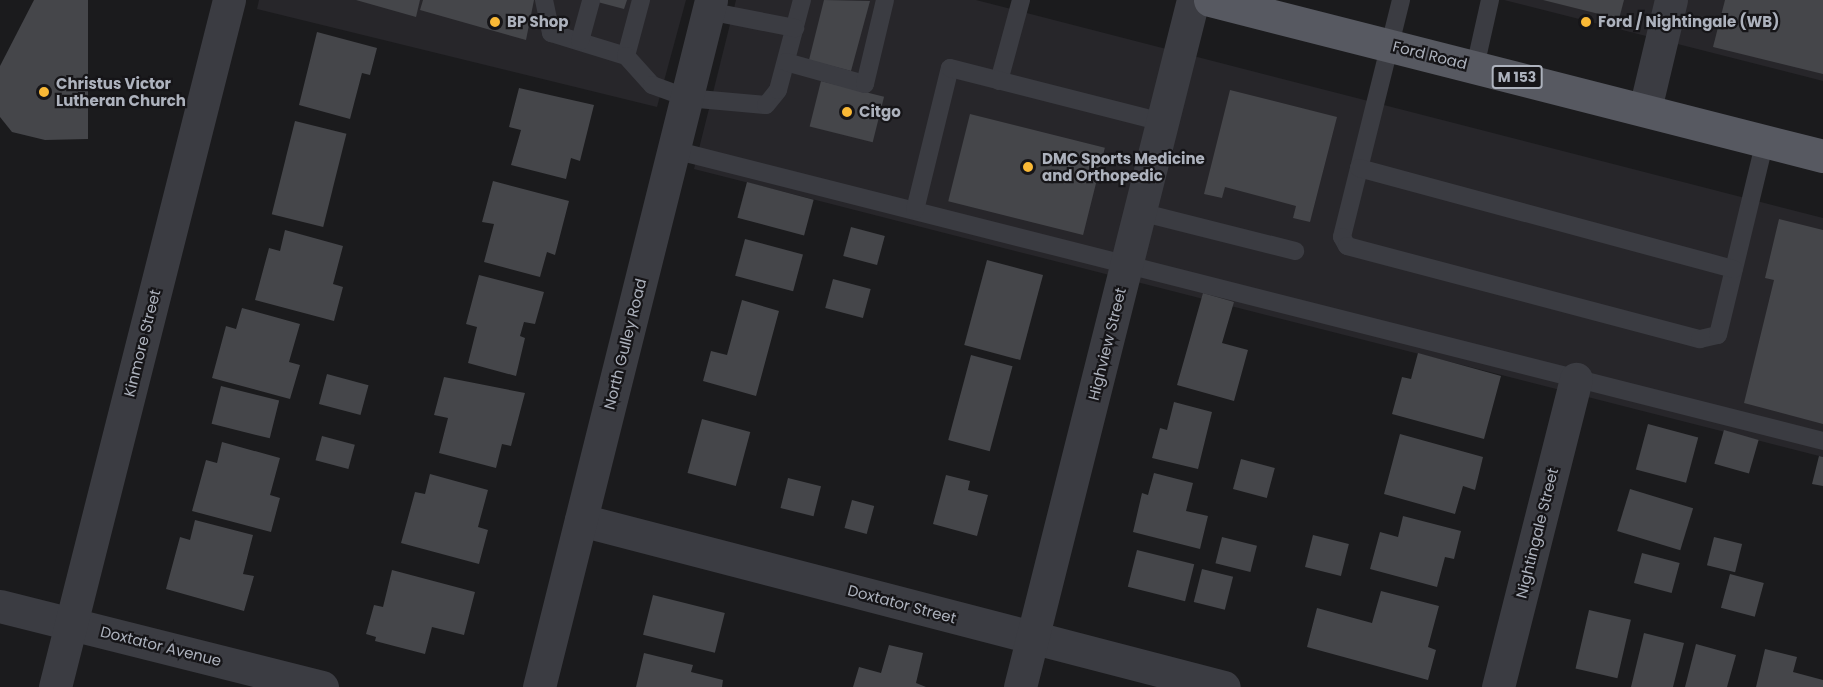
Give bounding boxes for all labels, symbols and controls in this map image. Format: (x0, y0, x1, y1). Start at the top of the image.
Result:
place label: BP Shop (507, 13, 568, 31)
place label: Ford / Nightingale (WB) (1598, 13, 1779, 31)
marker: BP Shop (488, 15, 502, 29)
marker: Ford / Nightingale (WB) (1579, 15, 1593, 29)
street label: Ford Road (1391, 37, 1469, 73)
road number: M 153 (1492, 66, 1543, 88)
place label: Christus Victor Lutheran Church (56, 74, 186, 109)
marker: Christus Victor Lutheran Church (37, 85, 51, 99)
place label: Citgo (859, 103, 901, 121)
marker: Citgo (840, 105, 854, 119)
place label: DMC Sports Medicine and Orthopedic (1042, 149, 1205, 184)
marker: DMC Sports Medicine and Orthopedic (1019, 158, 1037, 176)
street label: North Gulley Road (600, 277, 650, 411)
street label: Highview Street (1084, 286, 1130, 402)
street label: Kinmore Street (120, 287, 164, 399)
street label: Nightingale Street (1512, 466, 1562, 600)
street label: Doxtator Street (846, 581, 958, 627)
street label: Doxtator Avenue (99, 622, 223, 670)

